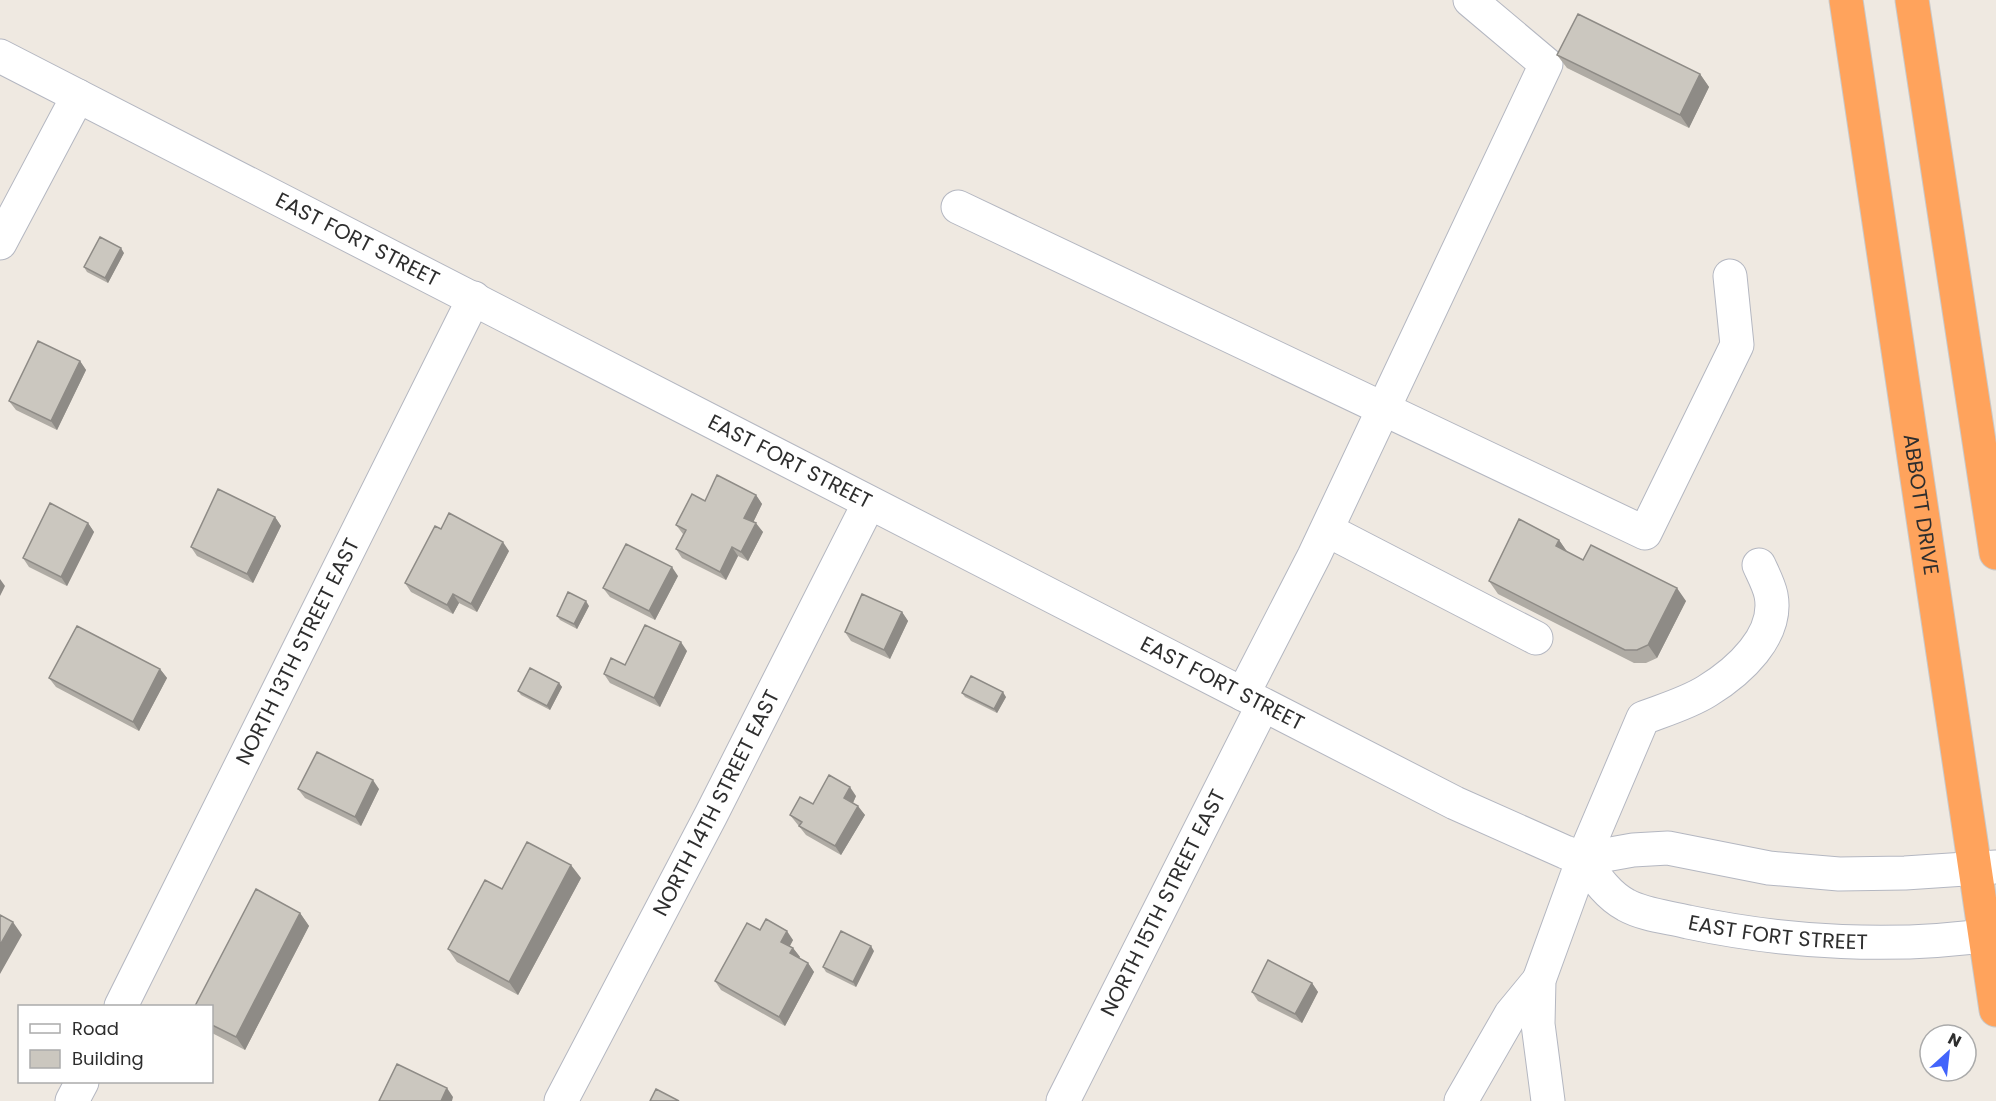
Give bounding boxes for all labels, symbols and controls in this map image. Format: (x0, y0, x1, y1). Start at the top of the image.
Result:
street label: EAST FORT STREET (271, 185, 445, 293)
street label: EAST FORT STREET (703, 407, 877, 515)
street label: ABBOTT DRIVE (1897, 432, 1946, 577)
street label: NORTH 13TH STREET EAST (229, 533, 366, 770)
street label: EAST FORT STREET (1136, 629, 1309, 737)
street label: NORTH 14TH STREET EAST (646, 685, 786, 921)
street label: NORTH 15TH STREET EAST (1093, 784, 1232, 1021)
street label: EAST FORT STREET (1686, 907, 1868, 956)
legend (18, 1005, 213, 1083)
text: Road (72, 1016, 119, 1041)
north arrow (1918, 1023, 1978, 1083)
text: N (1944, 1027, 1965, 1053)
text: Building (72, 1046, 144, 1071)

